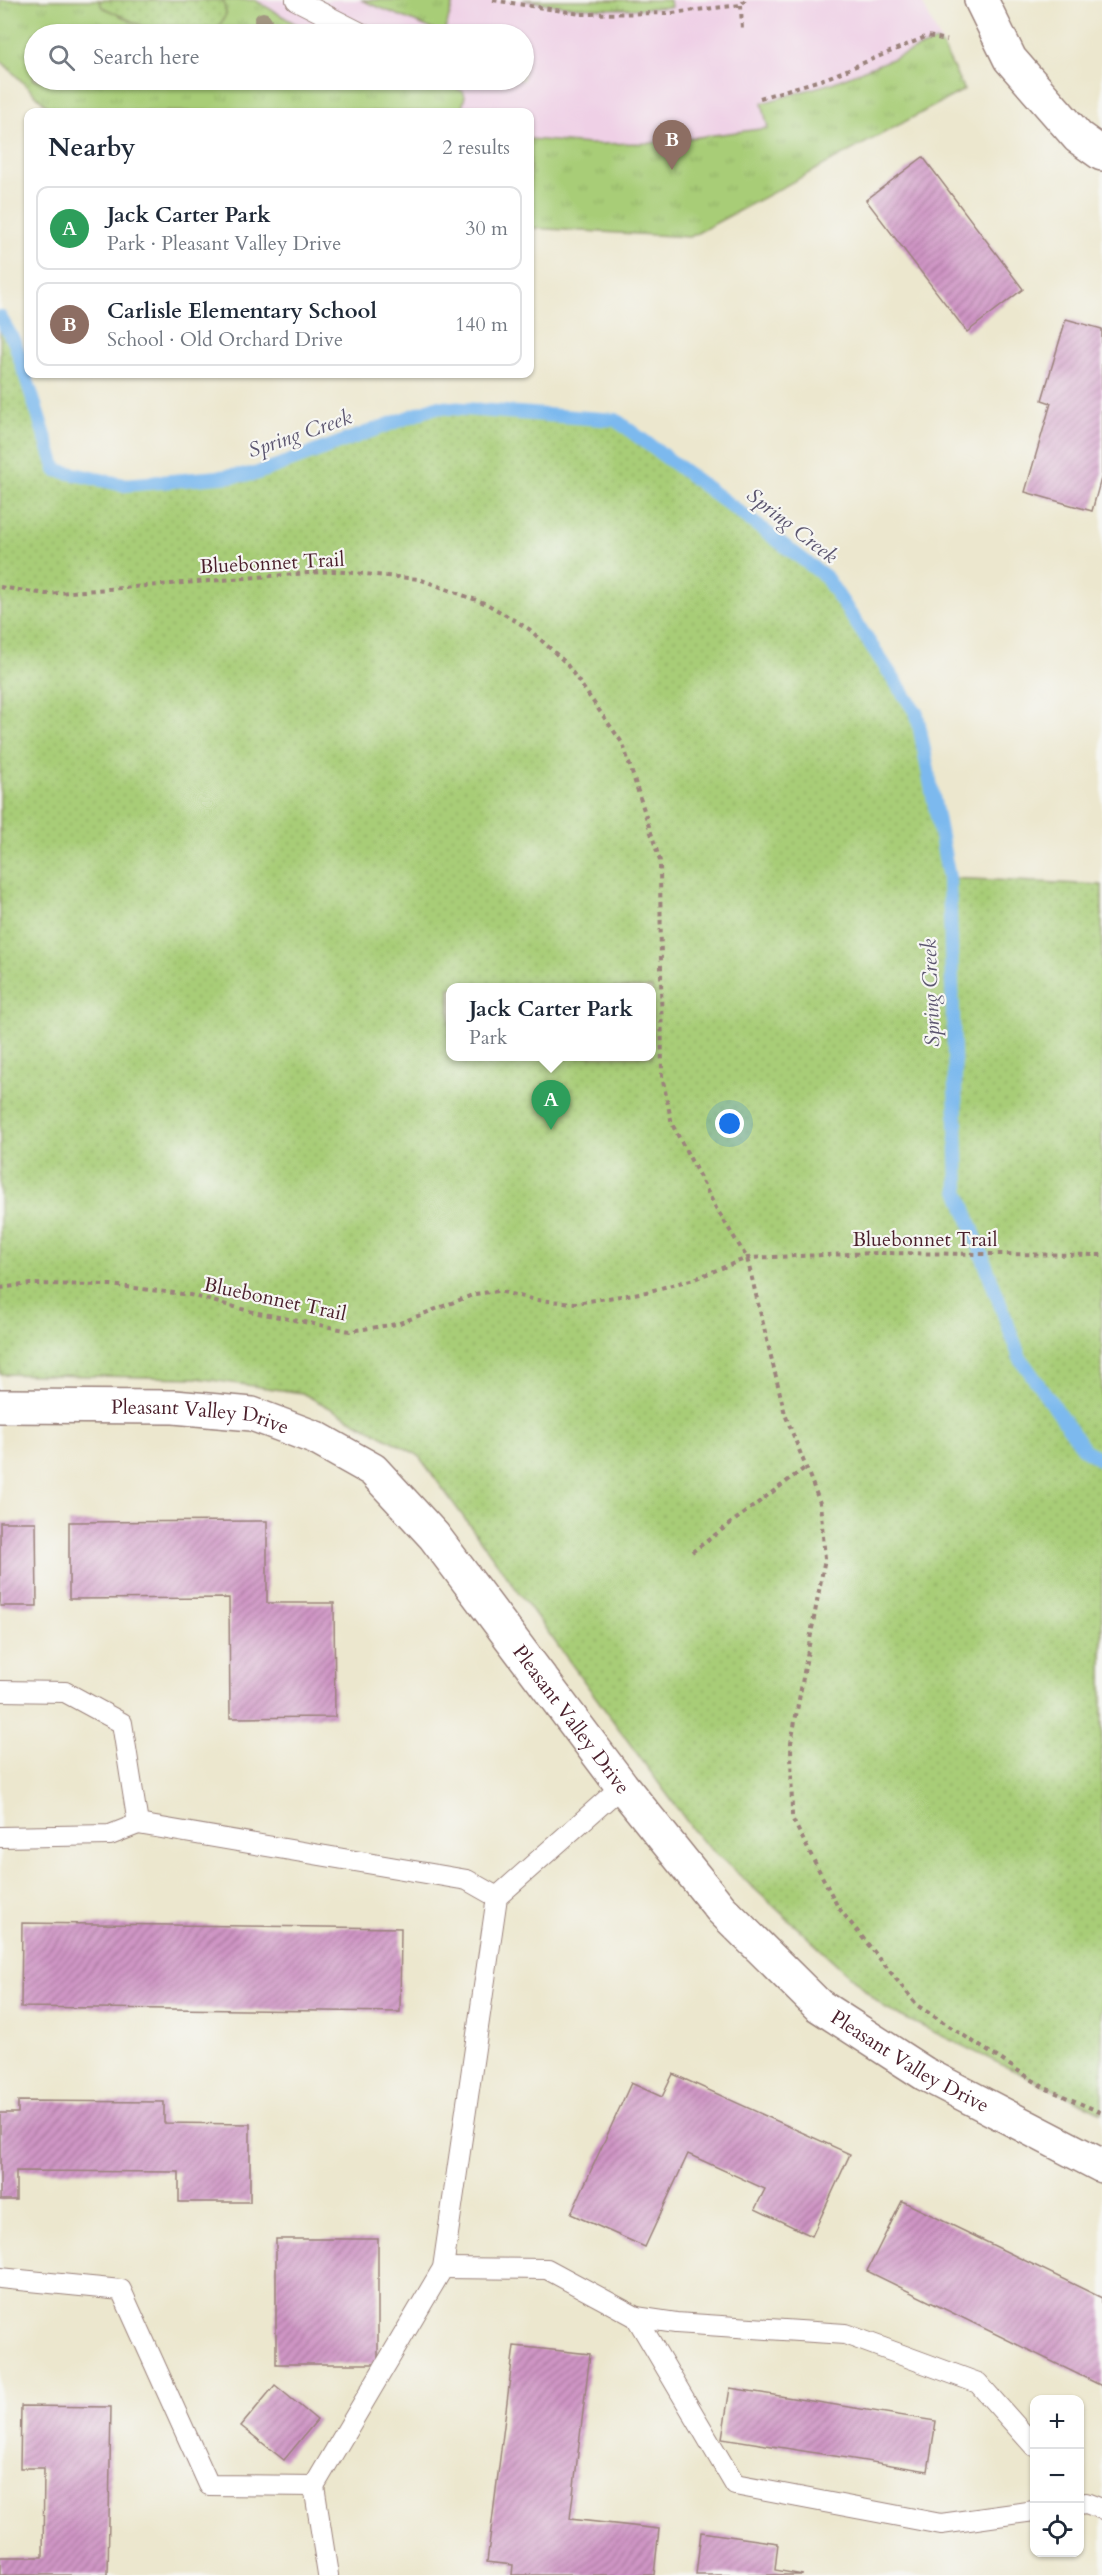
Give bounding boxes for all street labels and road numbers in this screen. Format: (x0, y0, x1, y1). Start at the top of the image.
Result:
street label: Bluebonnet Trail (199, 546, 345, 580)
street label: Bluebonnet Trail (852, 1226, 998, 1253)
street label: Bluebonnet Trail (201, 1271, 349, 1327)
street label: Pleasant Valley Drive (111, 1393, 293, 1440)
street label: Pleasant Valley Drive (507, 1639, 636, 1799)
street label: Pleasant Valley Drive (826, 2003, 994, 2119)

